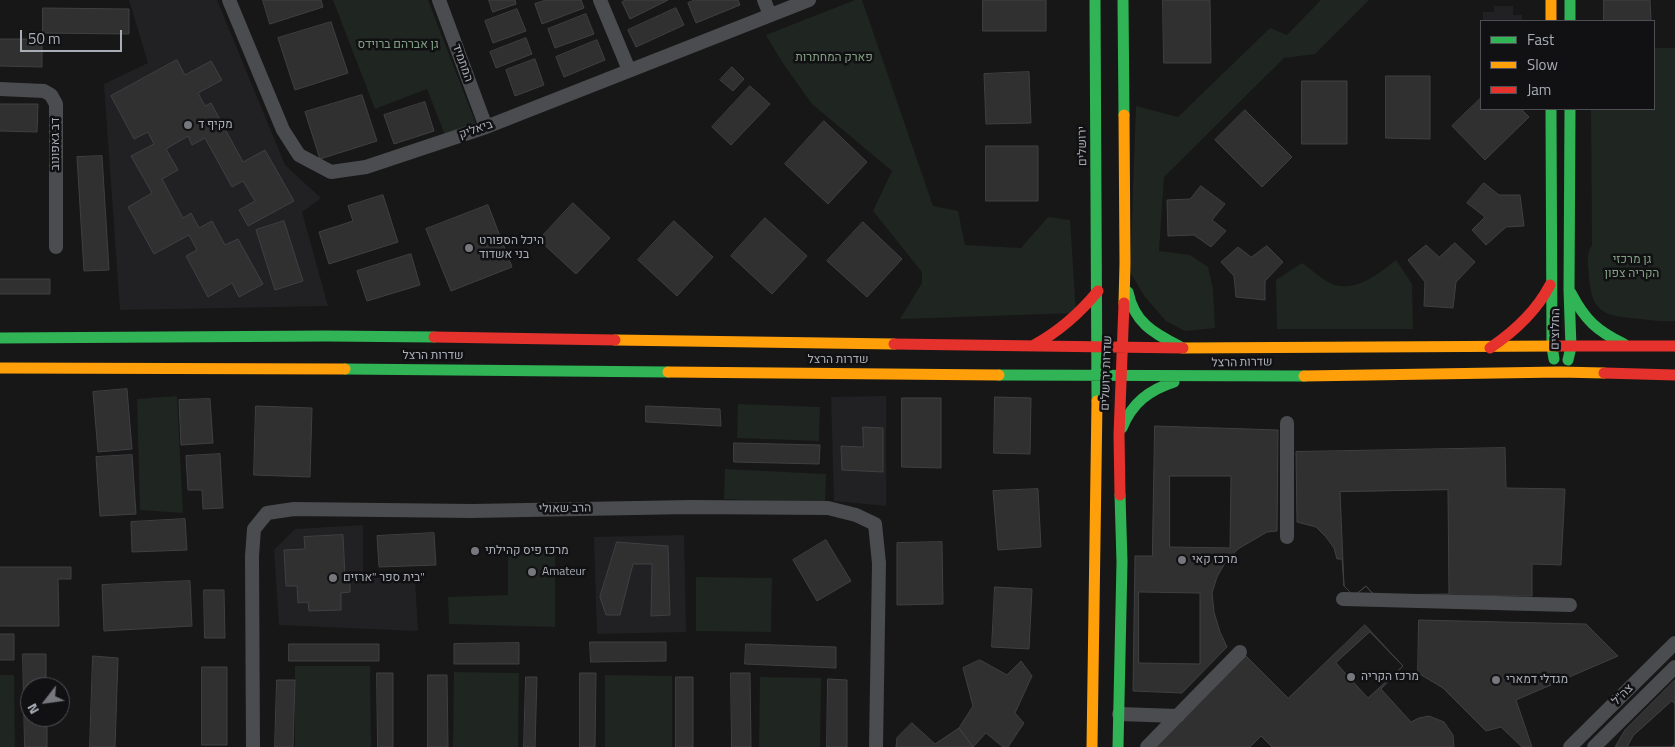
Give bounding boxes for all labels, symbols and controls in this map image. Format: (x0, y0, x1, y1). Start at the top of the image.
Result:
scale bar (22, 20, 125, 52)
legend (1480, 20, 1655, 110)
text: 50 m (28, 27, 61, 50)
text: Fast (1527, 28, 1554, 51)
park label: גן אברהם ברוידס (357, 38, 439, 52)
street label: המתמיד (448, 42, 476, 84)
park label: פארק המחתרות (795, 51, 873, 65)
text: Slow (1527, 53, 1558, 76)
text: Jam (1527, 78, 1551, 101)
street label: דב גאפונוב (49, 118, 63, 170)
place label: מקיף ד (198, 118, 233, 132)
street label: ביאליק (457, 118, 495, 142)
marker: מקיף ד (182, 119, 194, 131)
street label: ירושלים (1075, 126, 1091, 166)
place label: היכל הספורט בני אשדוד (479, 234, 544, 262)
marker: היכל הספורט בני אשדוד (463, 242, 475, 254)
park label: גן מרכזי הקריה צפון (1605, 253, 1659, 281)
street label: החלוצים (1548, 308, 1564, 350)
street label: שדרות ירושלים (1098, 335, 1116, 411)
street label: שדרות הרצל (402, 349, 464, 363)
street label: שדרות הרצל (807, 353, 869, 367)
street label: שדרות הרצל (1211, 355, 1273, 371)
street label: הרב שאולי (539, 501, 591, 517)
place label: מרכז פיס קהילתי (485, 544, 569, 558)
marker: מרכז פיס קהילתי (469, 545, 481, 557)
place label: מרכז קאי (1192, 553, 1238, 567)
marker: מרכז קאי (1176, 554, 1188, 566)
place label: Amateur (542, 565, 586, 579)
marker: Amateur (526, 566, 538, 578)
place label: בית ספר "ארזים" (343, 571, 425, 585)
marker: בית ספר "ארזים" (327, 572, 339, 584)
place label: מרכז הקריה (1361, 670, 1419, 684)
marker: מרכז הקריה (1345, 671, 1357, 683)
place label: מגדלי דמארי (1506, 673, 1568, 687)
marker: מגדלי דמארי (1490, 674, 1502, 686)
north arrow (20, 677, 70, 727)
street label: צה"ל (1609, 681, 1637, 709)
text: N (21, 700, 44, 719)

